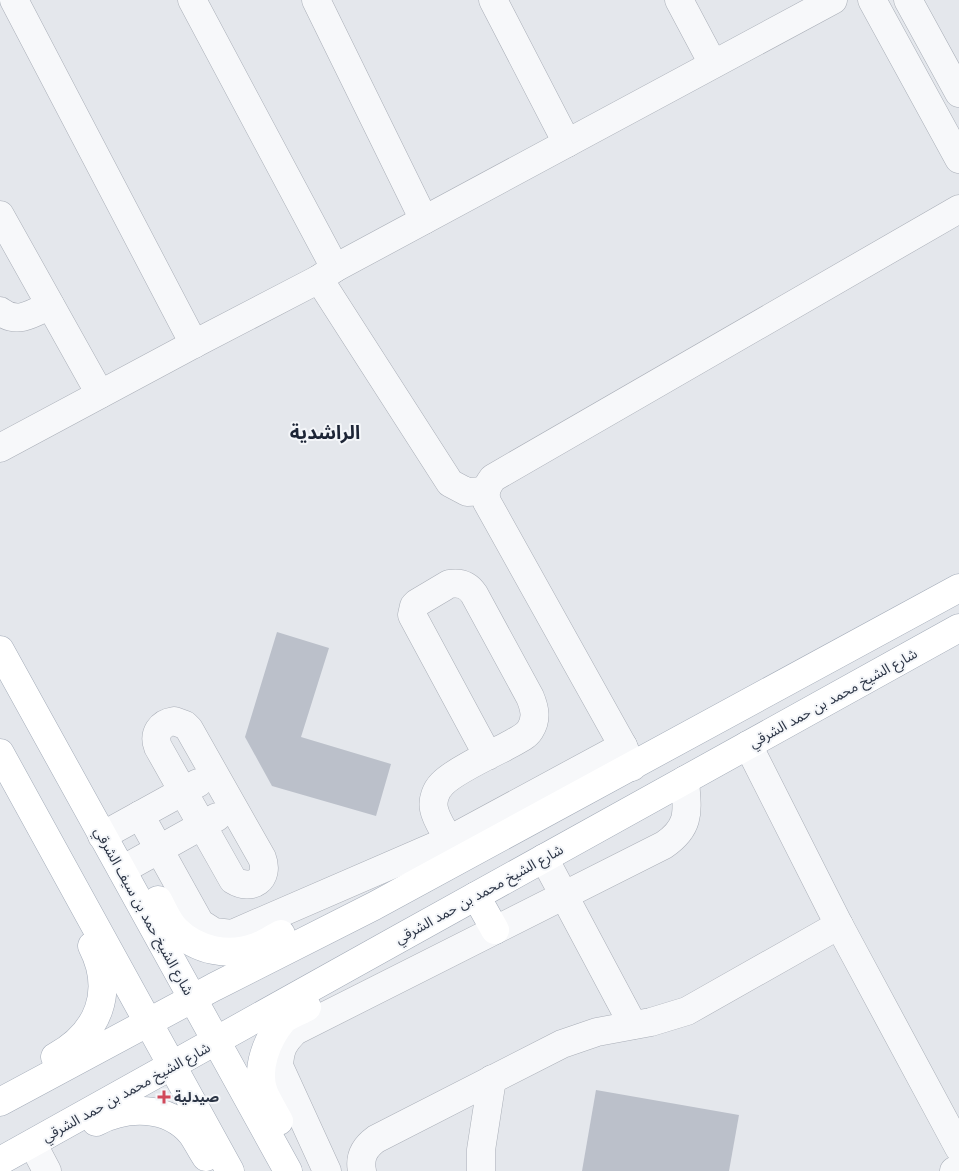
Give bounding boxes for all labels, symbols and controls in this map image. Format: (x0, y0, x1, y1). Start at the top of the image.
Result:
district label: الراشدية (290, 420, 360, 444)
street label: شارع الشيخ محمد بن حمد الشرقي (746, 644, 921, 754)
street label: شارع الشيخ حمد بن سيف الشرقي (88, 824, 198, 999)
street label: شارع الشيخ محمد بن حمد الشرقي (392, 840, 567, 950)
street label: شارع الشيخ محمد بن حمد الشرقي (39, 1038, 214, 1148)
place label: صيدلية (174, 1088, 219, 1106)
marker: صيدلية (158, 1091, 170, 1103)

